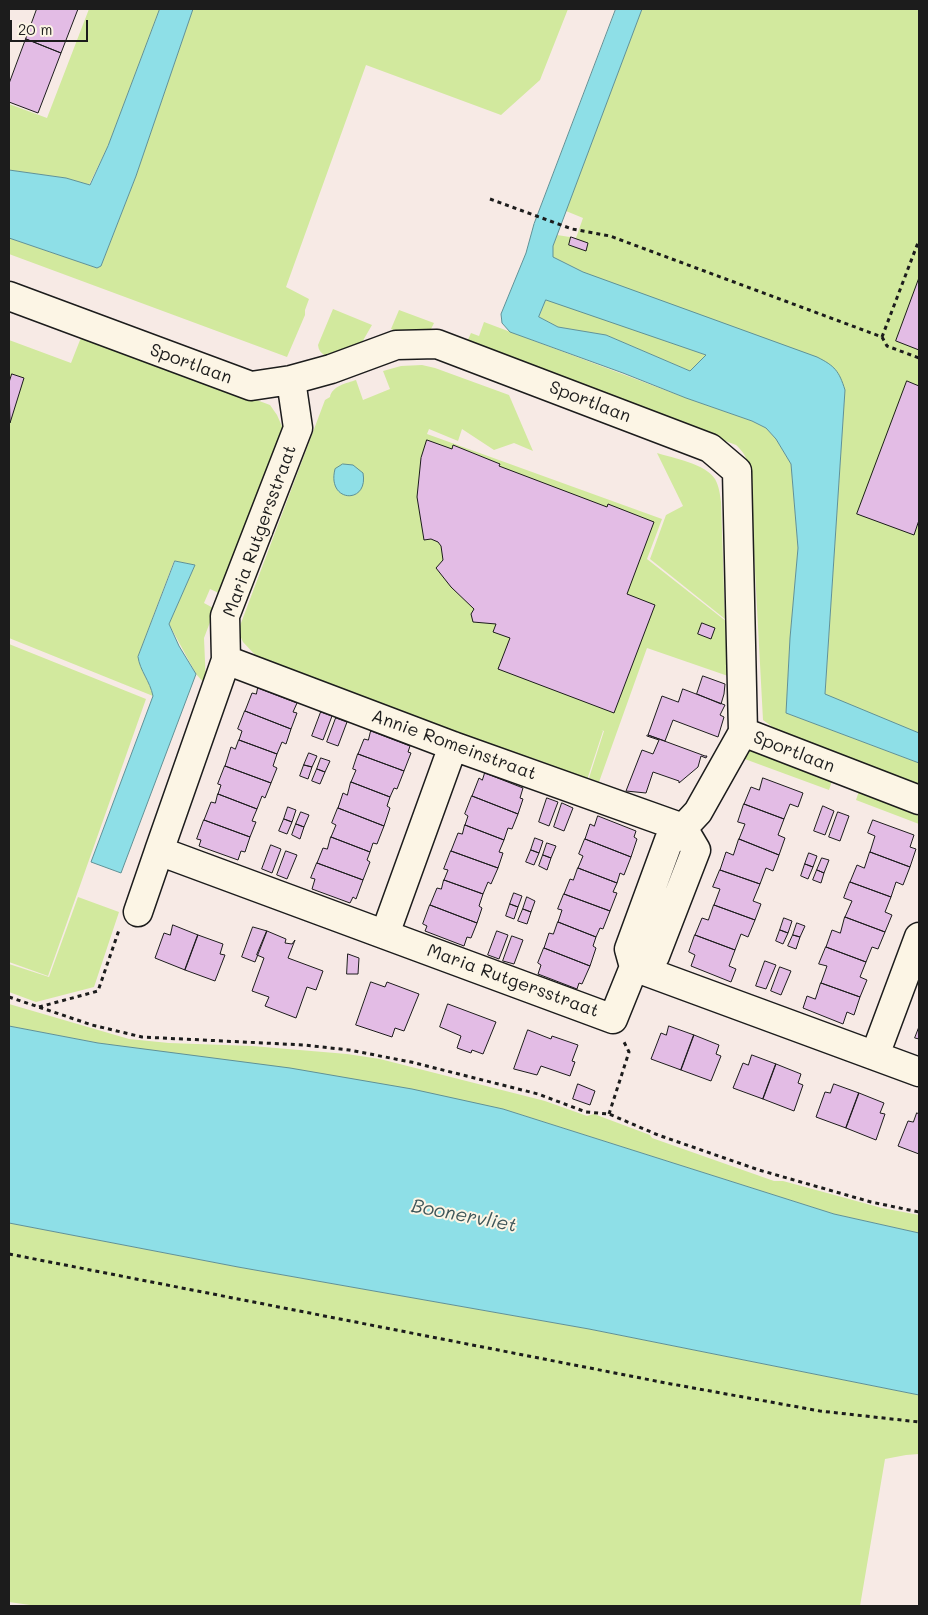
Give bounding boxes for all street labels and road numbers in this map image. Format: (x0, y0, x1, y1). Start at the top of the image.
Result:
street label: Sportlaan (147, 339, 235, 389)
street label: Sportlaan (546, 377, 634, 427)
street label: Maria Rutgersstraat (219, 442, 301, 620)
street label: Annie Romeinstraat (369, 705, 539, 785)
street label: Sportlaan (750, 727, 838, 777)
street label: Maria Rutgersstraat (424, 940, 602, 1022)

